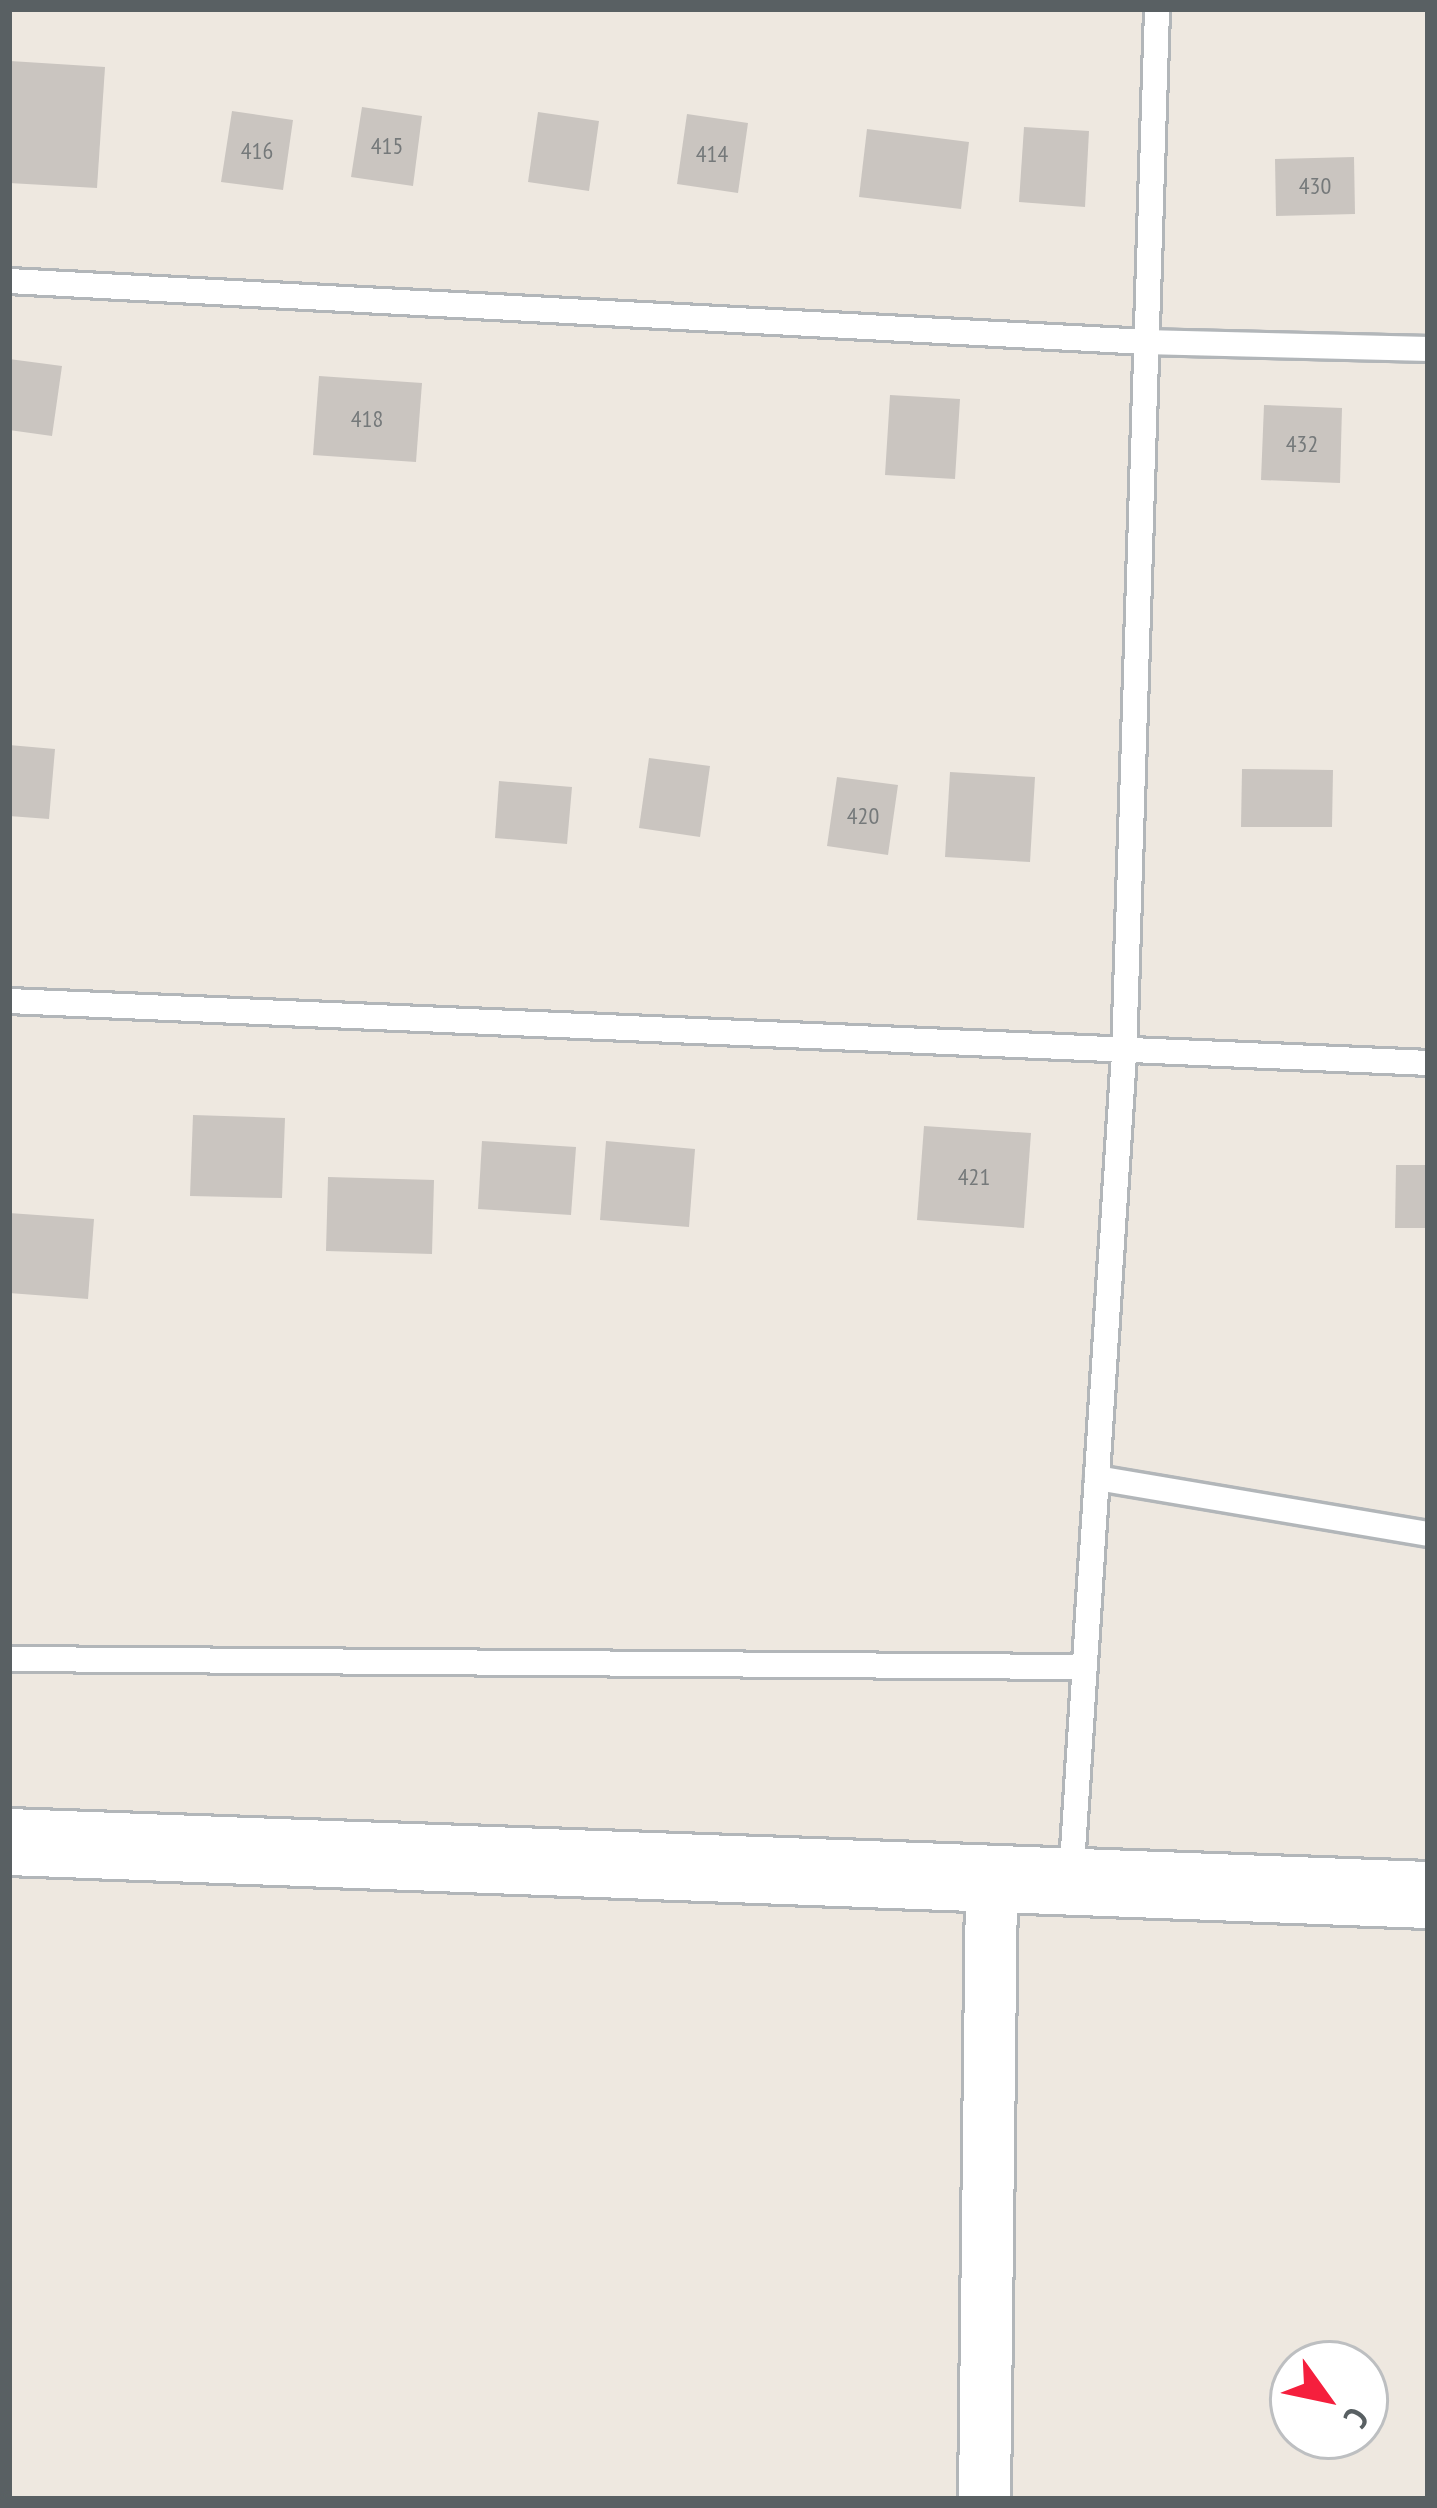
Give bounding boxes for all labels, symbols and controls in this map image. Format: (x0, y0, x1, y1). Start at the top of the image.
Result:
house number: 415 (371, 132, 403, 160)
house number: 416 (241, 137, 273, 165)
house number: 414 (696, 140, 728, 168)
house number: 430 (1299, 172, 1331, 200)
house number: 418 (351, 405, 383, 433)
house number: 432 (1286, 430, 1318, 458)
house number: 420 (847, 802, 879, 830)
house number: 421 (958, 1163, 990, 1191)
north arrow (1269, 2340, 1389, 2460)
text: С (1335, 2400, 1379, 2436)

